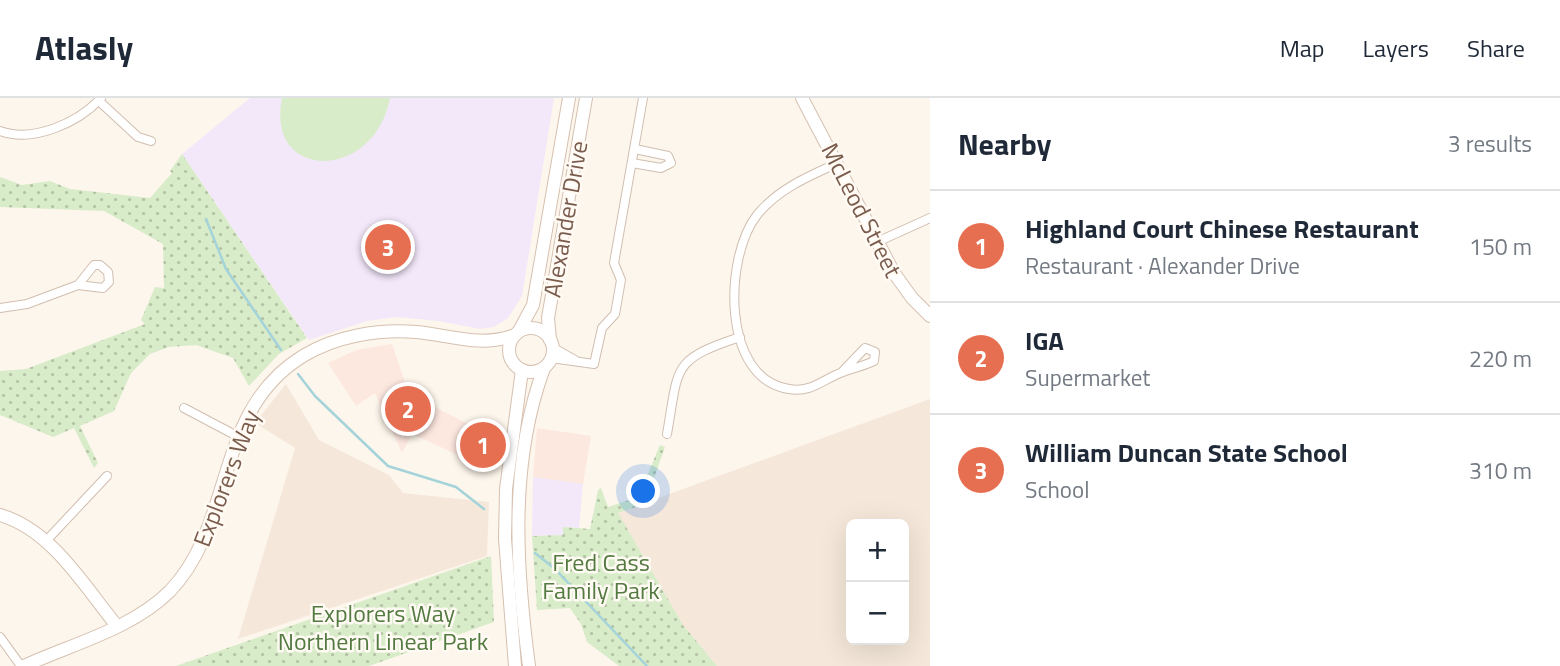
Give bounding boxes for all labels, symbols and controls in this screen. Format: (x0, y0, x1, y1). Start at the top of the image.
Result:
text: Atlasly (35, 23, 133, 73)
text: Map (1280, 30, 1325, 66)
text: Layers (1363, 30, 1429, 66)
text: Share (1467, 30, 1525, 66)
text: Nearby (958, 121, 1051, 167)
text: 3 results (1448, 126, 1532, 161)
street label: McLeod Street (813, 137, 912, 284)
street label: Alexander Drive (534, 138, 596, 300)
text: Highland Court Chinese Restaurant (1025, 209, 1419, 248)
pin: 3 (365, 221, 411, 273)
text: 1 (975, 229, 987, 264)
text: 150 m (1469, 229, 1532, 264)
text: Restaurant · Alexander Drive (1025, 248, 1300, 283)
text: IGA (1025, 321, 1064, 360)
text: 2 (975, 341, 987, 376)
text: 220 m (1469, 341, 1532, 376)
text: Supermarket (1025, 360, 1150, 395)
pin: 2 (385, 383, 431, 435)
street label: Explorers Way (183, 404, 269, 552)
pin: 1 (460, 419, 506, 471)
text: William Duncan State School (1025, 433, 1348, 472)
text: 3 (975, 453, 987, 488)
text: 310 m (1469, 453, 1532, 488)
text: School (1025, 472, 1089, 507)
your location (626, 474, 660, 508)
map controls (846, 519, 909, 645)
button: + (846, 519, 909, 582)
park label: Fred Cass Family Park (542, 544, 660, 608)
button: − (846, 582, 909, 645)
park label: Explorers Way Northern Linear Park (278, 595, 489, 659)

